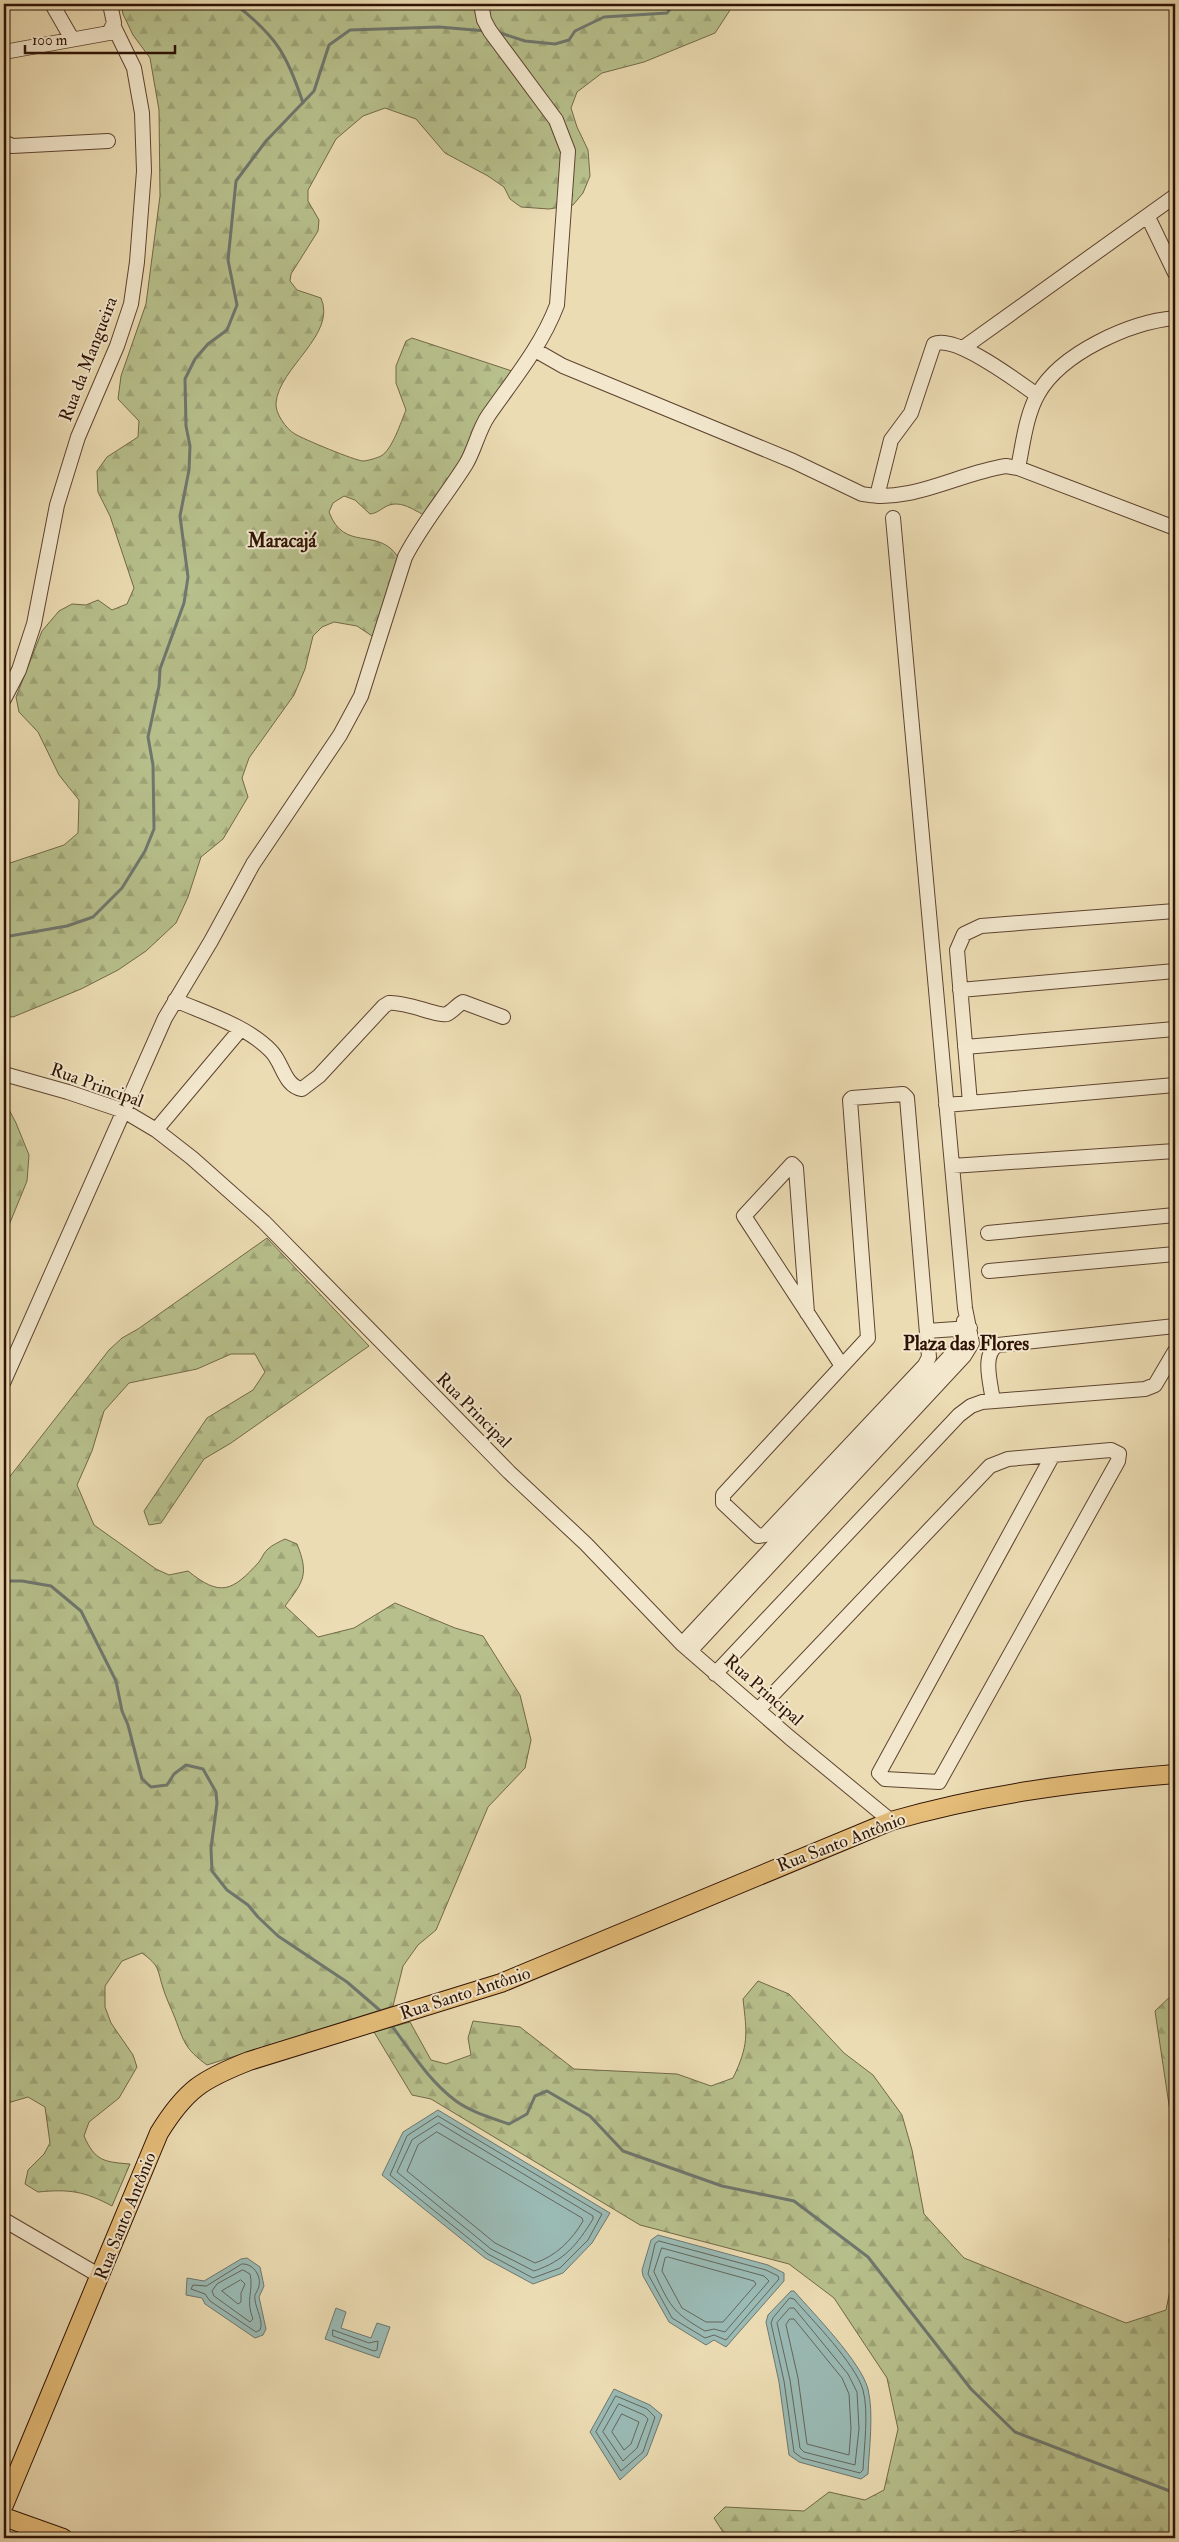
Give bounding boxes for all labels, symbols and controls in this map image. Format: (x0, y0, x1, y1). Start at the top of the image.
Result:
scale bar (25, 22, 175, 54)
text: 100 m (32, 31, 68, 50)
street label: Rua da Mangueira (54, 293, 123, 425)
district label: Maracajá (247, 529, 318, 553)
street label: Rua Principal (47, 1058, 147, 1113)
district label: Plaza das Flores (903, 1331, 1029, 1356)
street label: Rua Principal (431, 1368, 516, 1453)
street label: Rua Principal (719, 1650, 808, 1731)
street label: Rua Santo Antônio (774, 1807, 909, 1878)
street label: Rua Santo Antônio (397, 1961, 534, 2025)
street label: Rua Santo Antônio (89, 2149, 162, 2283)

